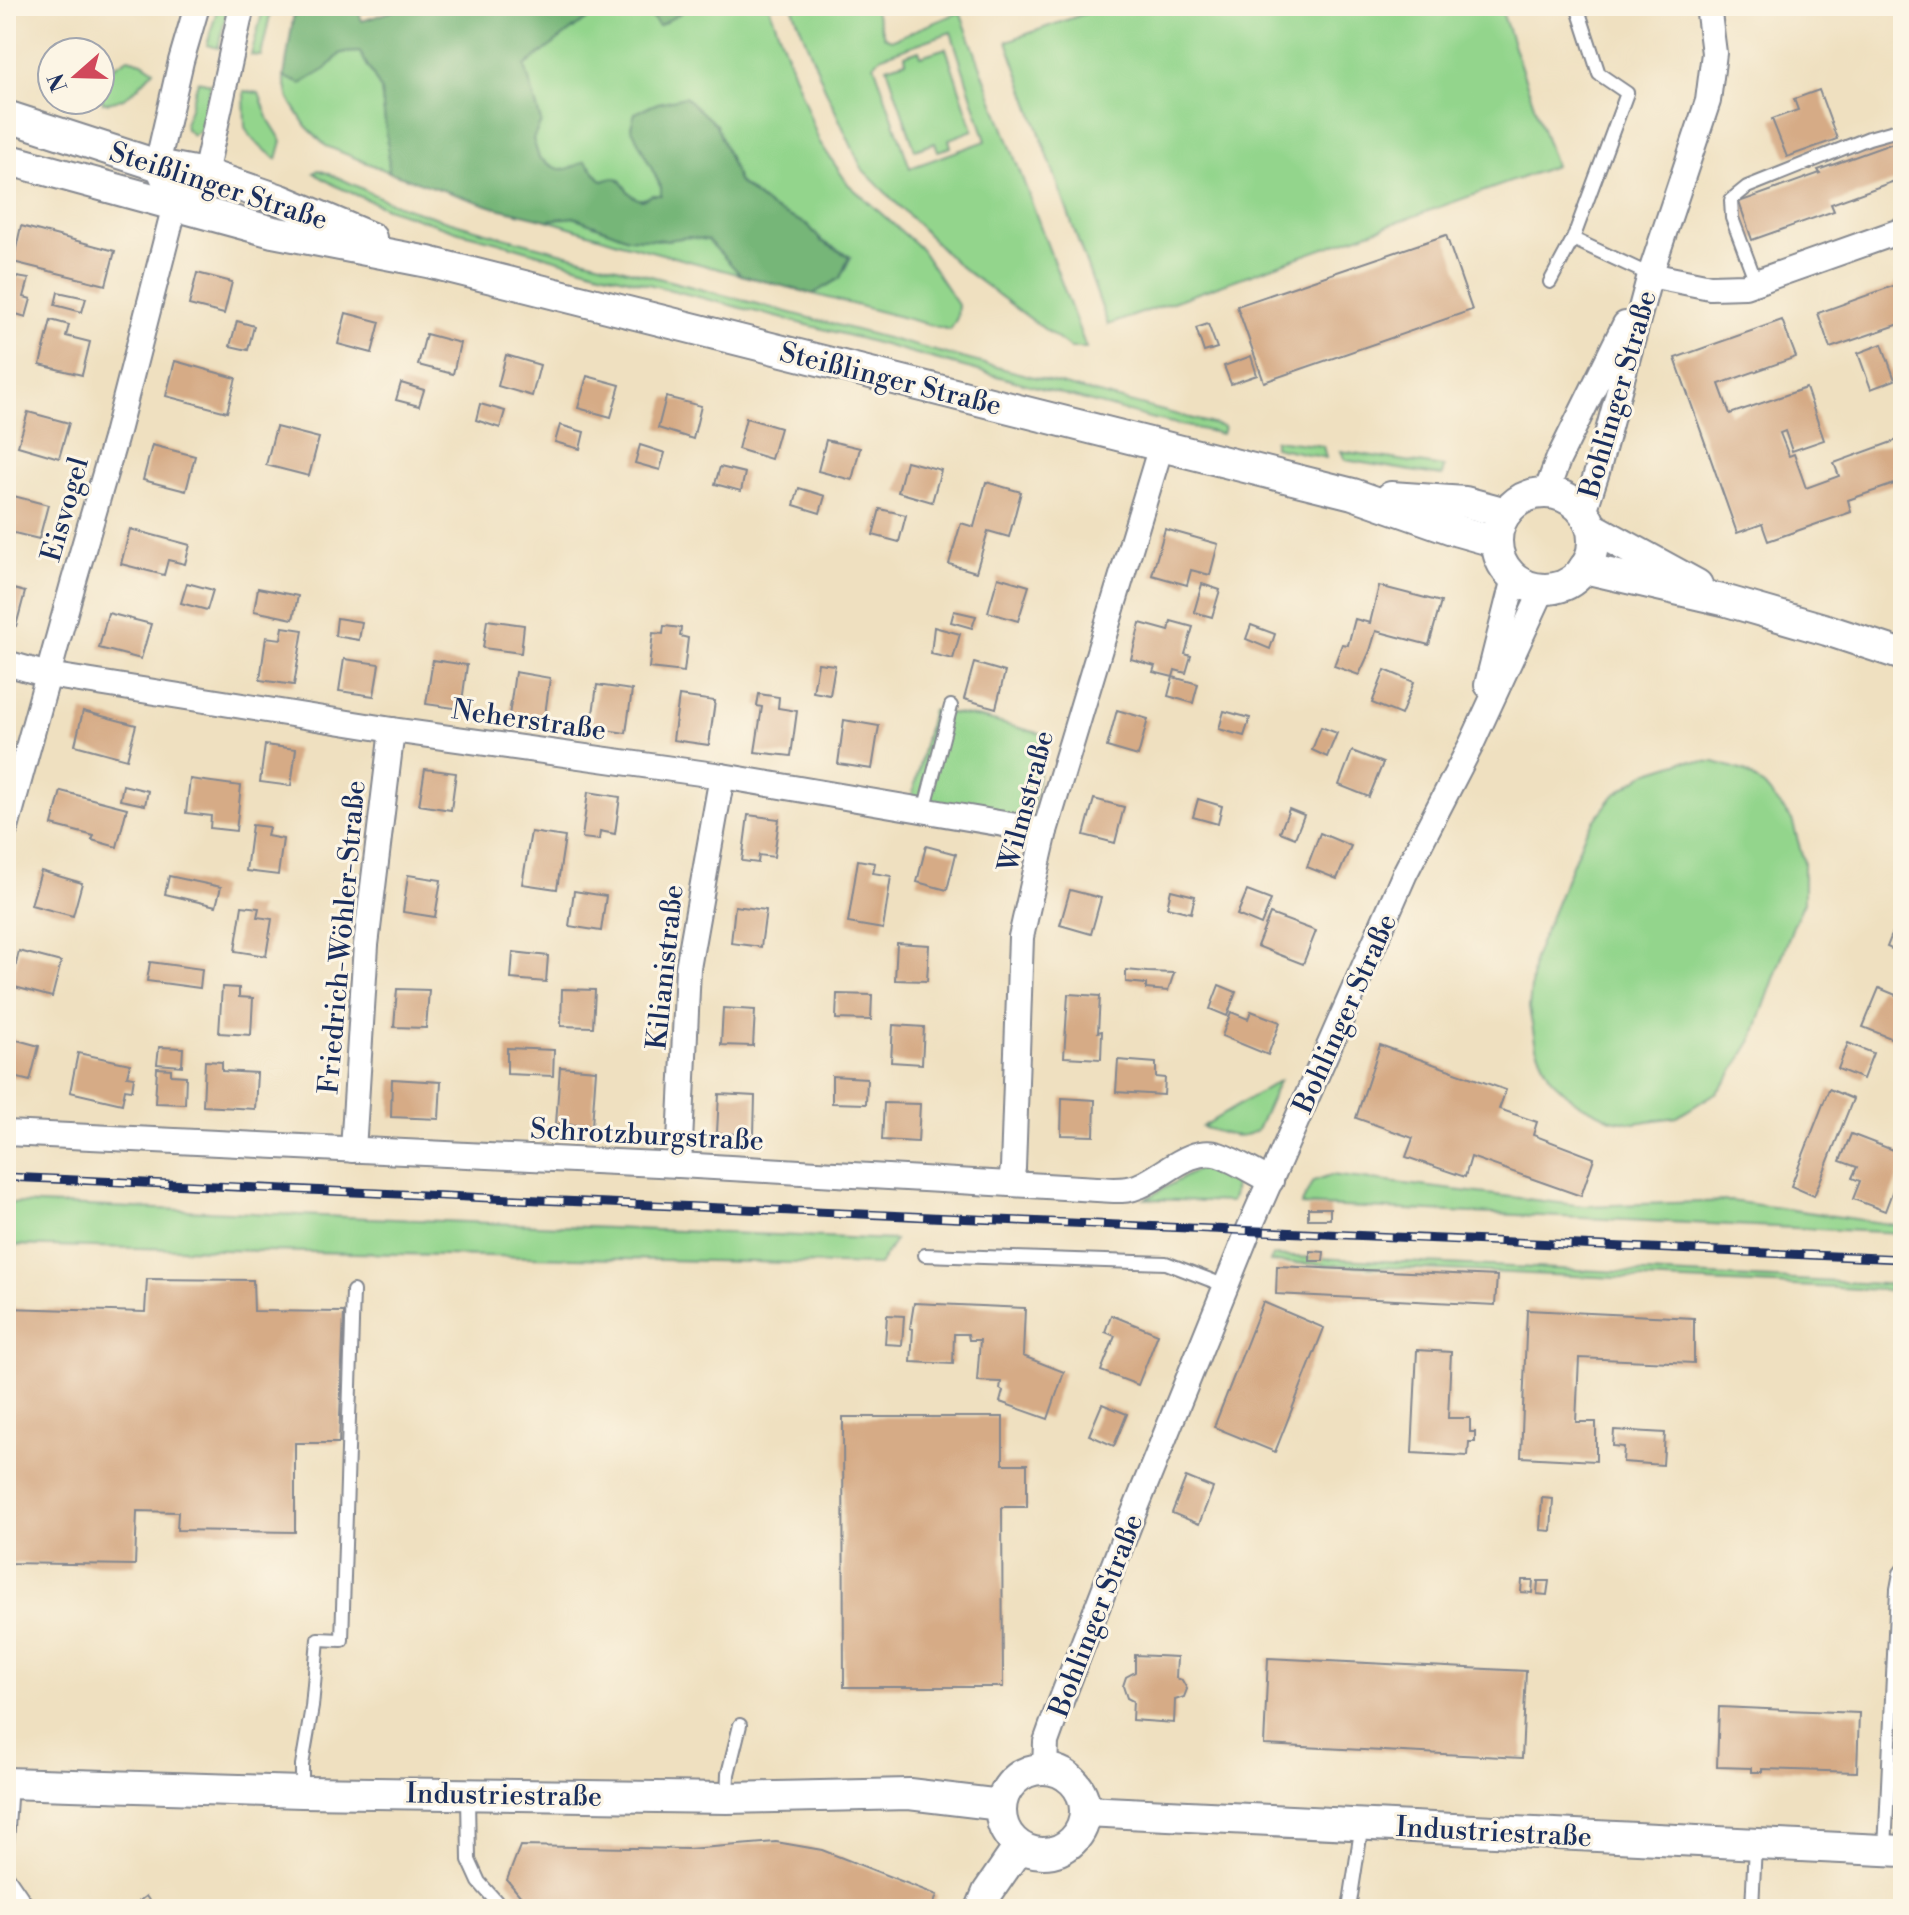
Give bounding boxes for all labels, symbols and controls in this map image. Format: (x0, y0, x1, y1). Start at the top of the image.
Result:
north arrow (36, 36, 116, 116)
text: N (43, 69, 74, 95)
street label: Steißlinger Straße (105, 135, 332, 238)
street label: Bohlinger Straße (1572, 287, 1665, 503)
street label: Steißlinger Straße (776, 335, 1005, 424)
street label: Eisvogel (34, 453, 97, 566)
street label: Neherstraße (449, 692, 608, 749)
street label: Wilmstraße (991, 727, 1062, 877)
street label: Friedrich-Wöhler-Straße (311, 779, 374, 1095)
street label: Kilianistraße (639, 883, 692, 1051)
street label: Bohlinger Straße (1285, 909, 1405, 1120)
street label: Schrotzburgstraße (529, 1112, 765, 1159)
street label: Bohlinger Straße (1041, 1509, 1151, 1723)
street label: Industriestraße (406, 1776, 602, 1815)
street label: Industriestraße (1395, 1810, 1593, 1855)

